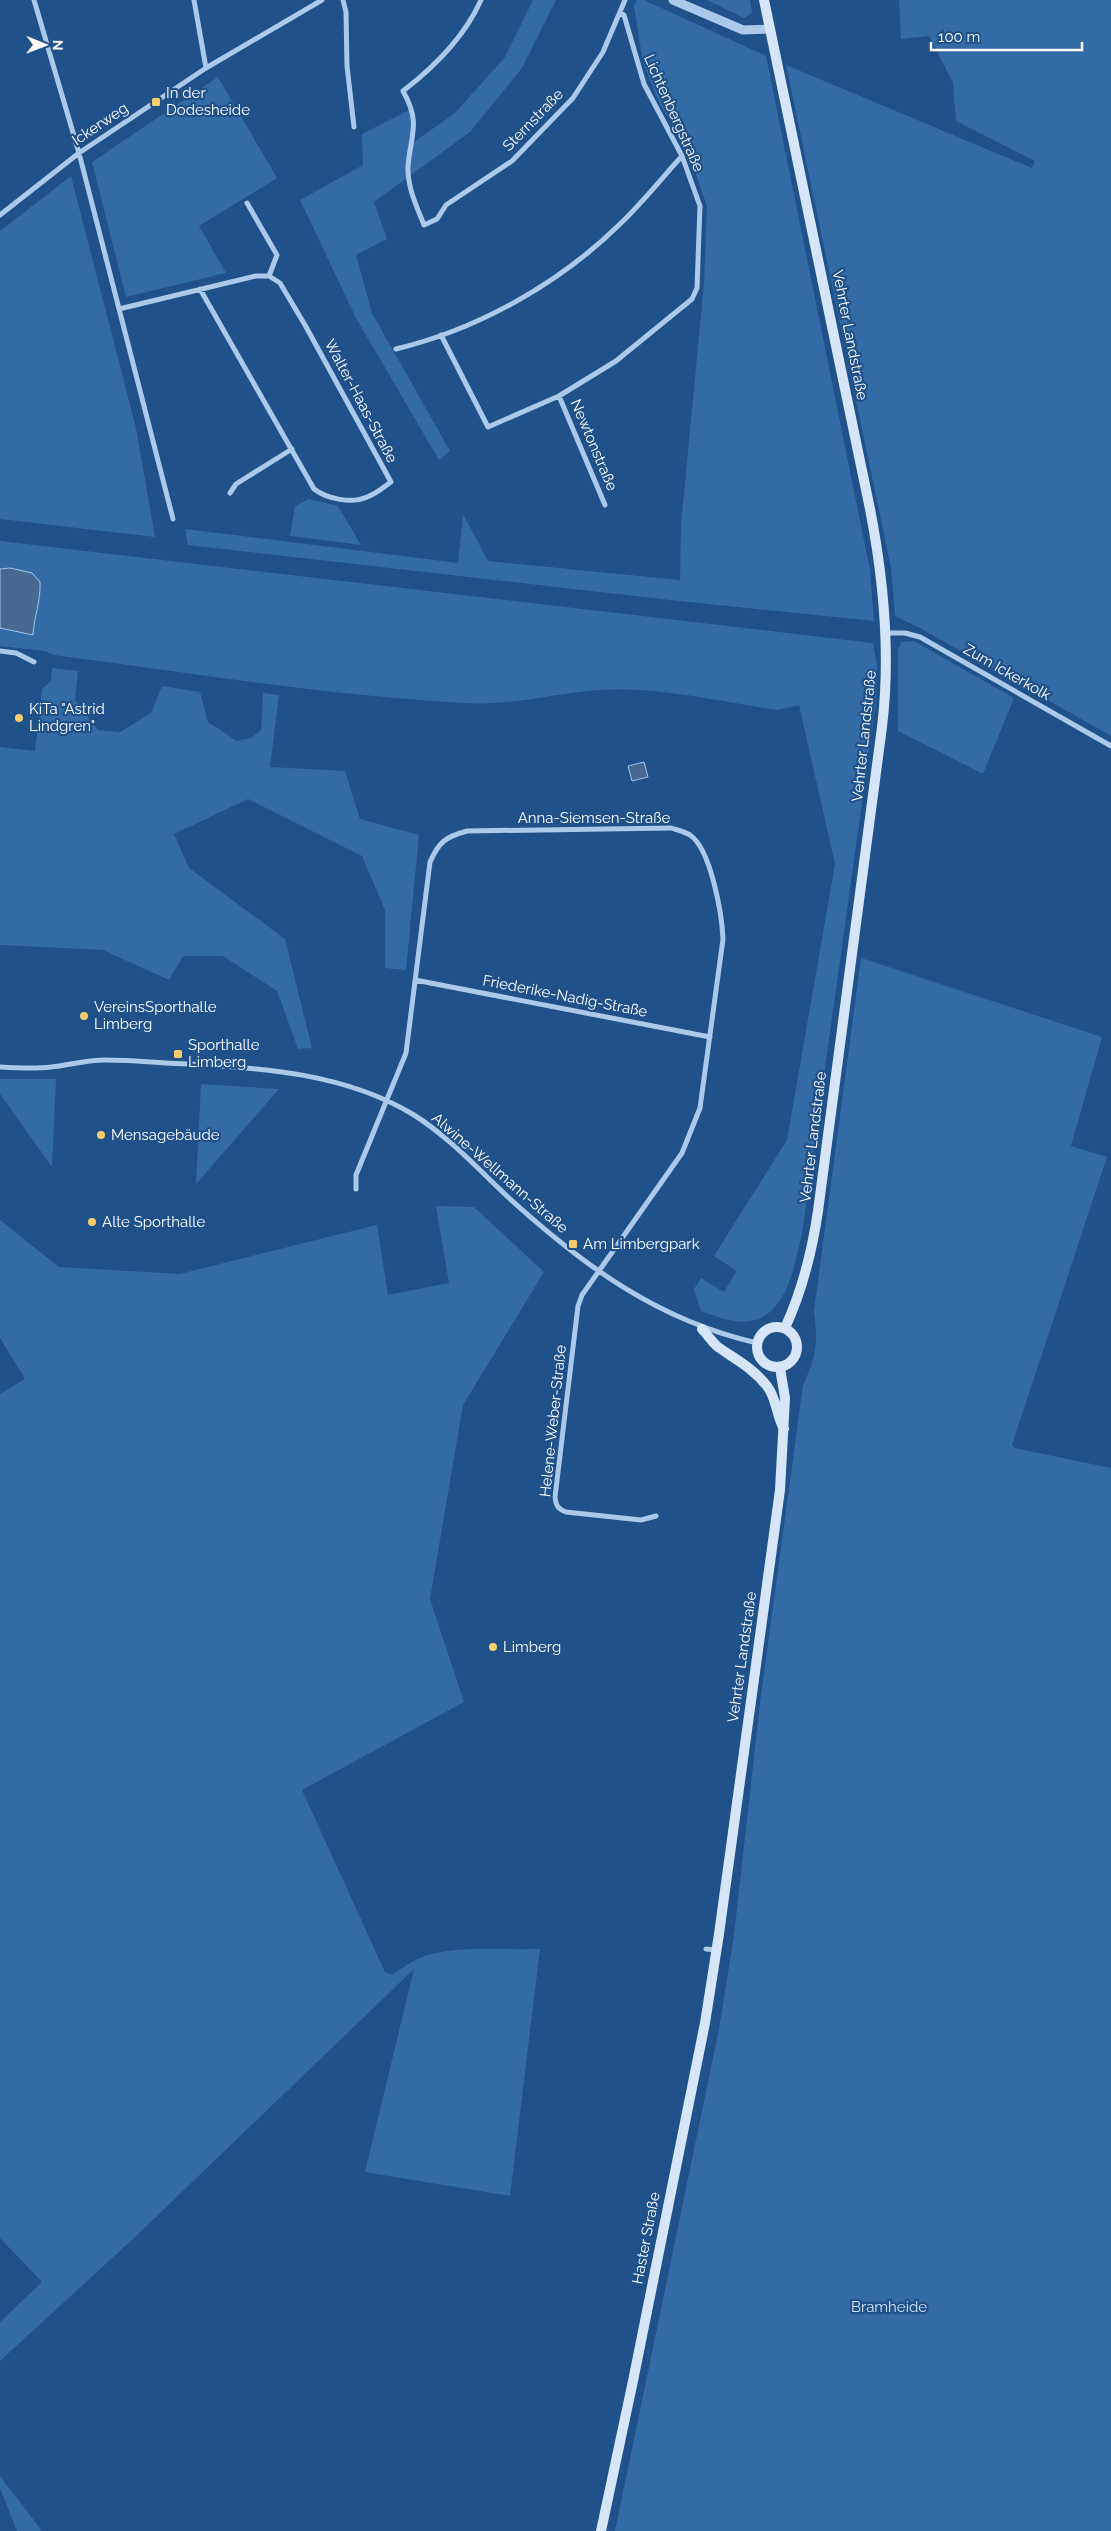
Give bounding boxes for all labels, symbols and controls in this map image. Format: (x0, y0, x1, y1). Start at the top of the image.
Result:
north arrow (20, 20, 70, 70)
scale bar (931, 20, 1082, 52)
text: 100 m (938, 28, 980, 46)
text: N (50, 40, 66, 51)
street label: Lichtenbergstraße (640, 52, 708, 175)
place label: In der Dodesheide (166, 84, 250, 119)
street label: Sternstraße (499, 85, 567, 155)
marker: In der Dodesheide (150, 96, 162, 108)
street label: Ickerweg (69, 99, 131, 149)
street label: Vehrter Landstraße (829, 268, 871, 402)
street label: Walter-Haas-Straße (321, 336, 401, 466)
street label: Newtonstraße (567, 397, 621, 494)
street label: Zum Ickerkolk (960, 640, 1054, 704)
street label: Vehrter Landstraße (848, 669, 880, 803)
place label: KiTa "Astrid Lindgren" (29, 700, 105, 735)
marker: KiTa "Astrid Lindgren" (13, 712, 25, 724)
street label: Anna-Siemsen-Straße (518, 809, 671, 827)
street label: Friederike-Nadig-Straße (481, 971, 649, 1021)
place label: VereinsSporthalle Limberg (94, 998, 217, 1033)
marker: VereinsSporthalle Limberg (78, 1010, 90, 1022)
place label: Sporthalle Limberg (188, 1036, 260, 1071)
marker: Sporthalle Limberg (172, 1048, 184, 1060)
street label: Vehrter Landstraße (796, 1070, 830, 1204)
street label: Alwine-Wellmann-Straße (428, 1109, 572, 1237)
place label: Mensagebäude (111, 1126, 220, 1144)
marker: Mensagebäude (95, 1129, 107, 1141)
place label: Alte Sporthalle (102, 1213, 205, 1231)
marker: Alte Sporthalle (86, 1216, 98, 1228)
place label: Am Limbergpark (583, 1235, 700, 1253)
marker: Am Limbergpark (567, 1238, 579, 1250)
street label: Helene-Weber-Straße (536, 1344, 570, 1498)
street label: Vehrter Landstraße (724, 1590, 760, 1724)
place label: Limberg (503, 1638, 561, 1656)
marker: Limberg (487, 1641, 499, 1653)
street label: Haster Straße (628, 2190, 664, 2286)
park label: Bramheide (851, 2298, 927, 2316)

